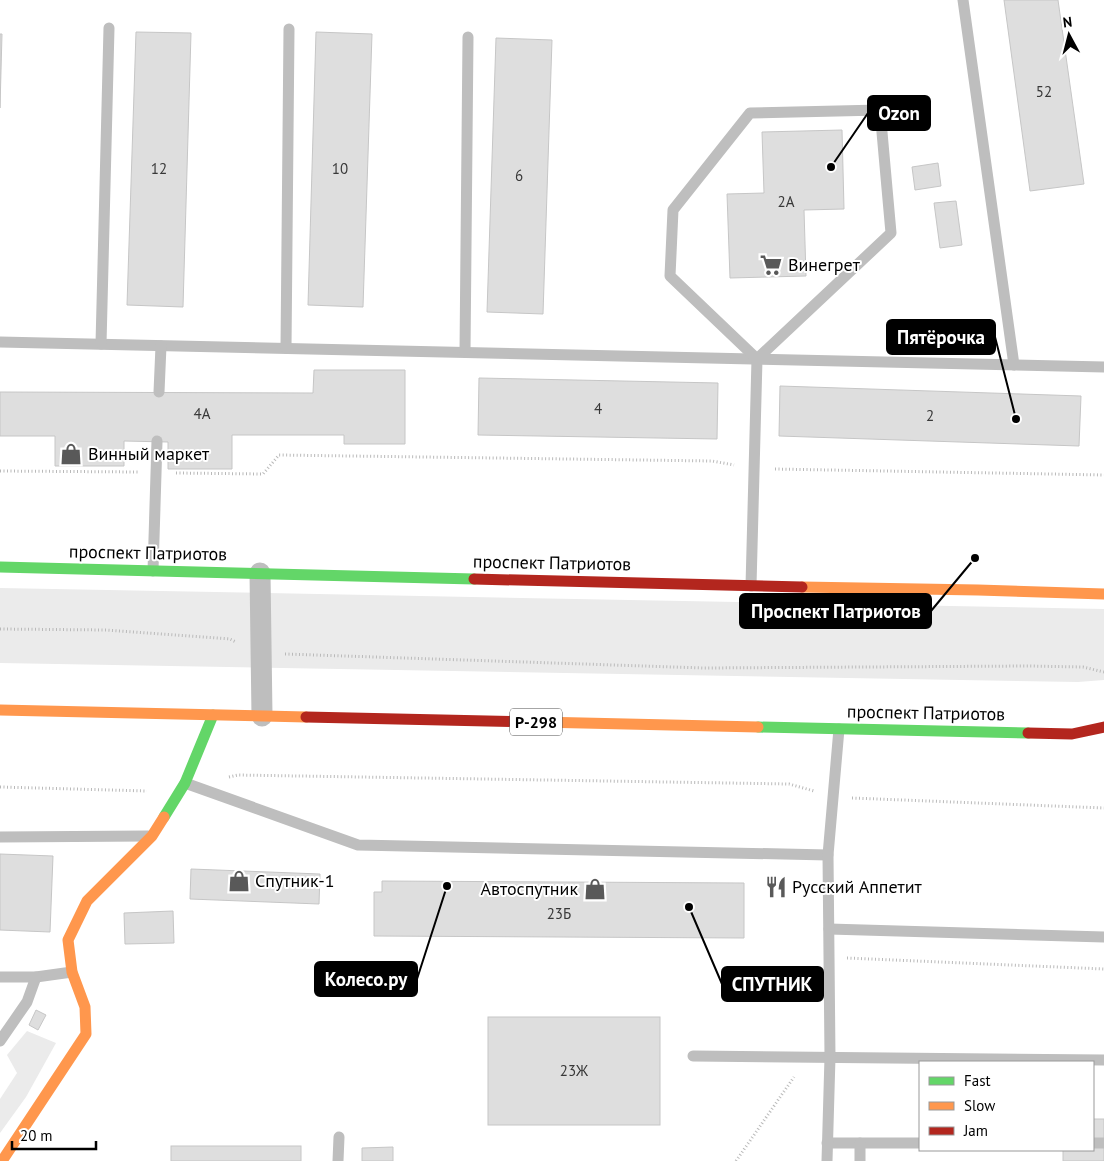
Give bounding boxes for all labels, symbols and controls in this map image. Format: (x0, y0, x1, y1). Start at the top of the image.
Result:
north arrow (1044, 10, 1094, 60)
text: N (1062, 13, 1073, 32)
house number: 52 (1036, 82, 1052, 101)
callout: Ozon (868, 96, 930, 130)
text: Ozon (878, 101, 920, 125)
house number: 12 (151, 159, 167, 178)
house number: 10 (332, 159, 348, 178)
house number: 6 (515, 166, 523, 185)
house number: 2А (778, 192, 795, 211)
supermarket icon: Винегрет (758, 252, 784, 278)
place label: Винегрет (788, 253, 861, 276)
callout: Пятёрочка (887, 320, 995, 354)
text: Пятёрочка (897, 325, 985, 349)
house number: 4 (594, 399, 602, 418)
house number: 4А (194, 404, 211, 423)
house number: 2 (926, 406, 934, 425)
shop icon: Винный маркет (58, 441, 84, 467)
place label: Винный маркет (88, 442, 210, 465)
street label: проспект Патриотов (69, 540, 227, 565)
street label: проспект Патриотов (473, 550, 631, 575)
callout: Проспект Патриотов (740, 594, 931, 628)
text: Проспект Патриотов (751, 599, 921, 623)
street label: проспект Патриотов (847, 700, 1005, 725)
road number: Р-298 (510, 709, 562, 736)
shop icon: Спутник-1 (226, 868, 252, 894)
place label: Спутник-1 (255, 869, 335, 892)
restaurant icon: Русский Аппетит (763, 874, 789, 900)
place label: Русский Аппетит (792, 875, 923, 898)
shop icon: Автоспутник (582, 876, 608, 902)
place label: Автоспутник (481, 877, 578, 900)
house number: 23Б (547, 904, 571, 923)
callout: Колесо.ру (315, 962, 417, 996)
text: Колесо.ру (325, 967, 408, 991)
callout: СПУТНИК (722, 967, 823, 1001)
text: СПУТНИК (732, 972, 813, 996)
house number: 23Ж (560, 1061, 589, 1080)
legend (919, 1061, 1094, 1151)
text: Fast (964, 1071, 991, 1090)
text: Slow (964, 1096, 995, 1115)
scale bar (12, 1118, 96, 1150)
text: Jam (963, 1121, 988, 1140)
text: 20 m (20, 1126, 53, 1145)

